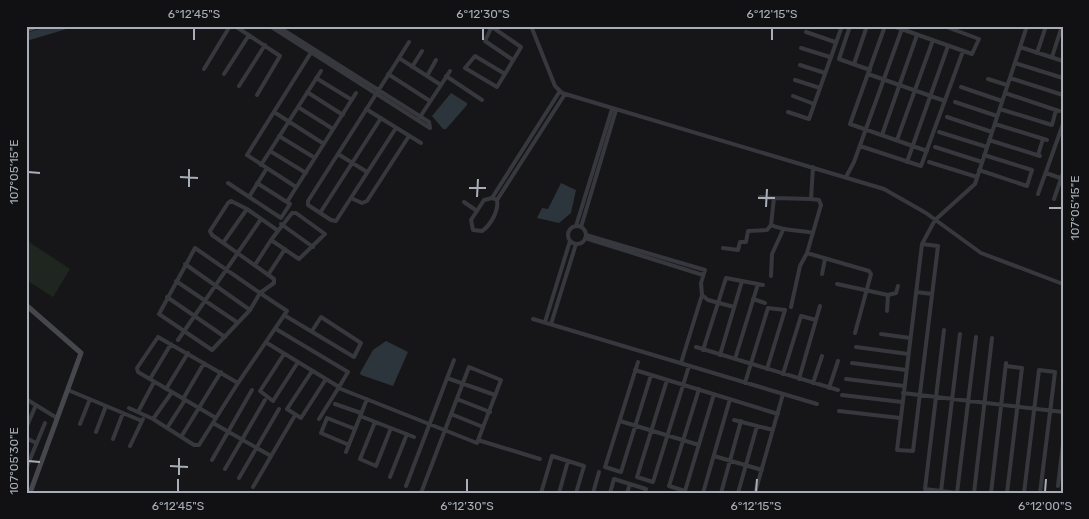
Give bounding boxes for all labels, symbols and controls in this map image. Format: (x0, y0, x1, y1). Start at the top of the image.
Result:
text: 6°12'45"S (168, 7, 220, 21)
text: 6°12'30"S (456, 7, 510, 21)
text: 6°12'15"S (747, 7, 797, 21)
text: 107°05'15"E (7, 140, 21, 204)
text: 107°05'15"E (1068, 176, 1082, 240)
text: 107°05'30"E (7, 427, 21, 495)
text: 6°12'45"S (152, 499, 204, 513)
text: 6°12'30"S (440, 499, 494, 513)
text: 6°12'15"S (731, 499, 781, 513)
text: 6°12'00"S (1018, 499, 1072, 513)

